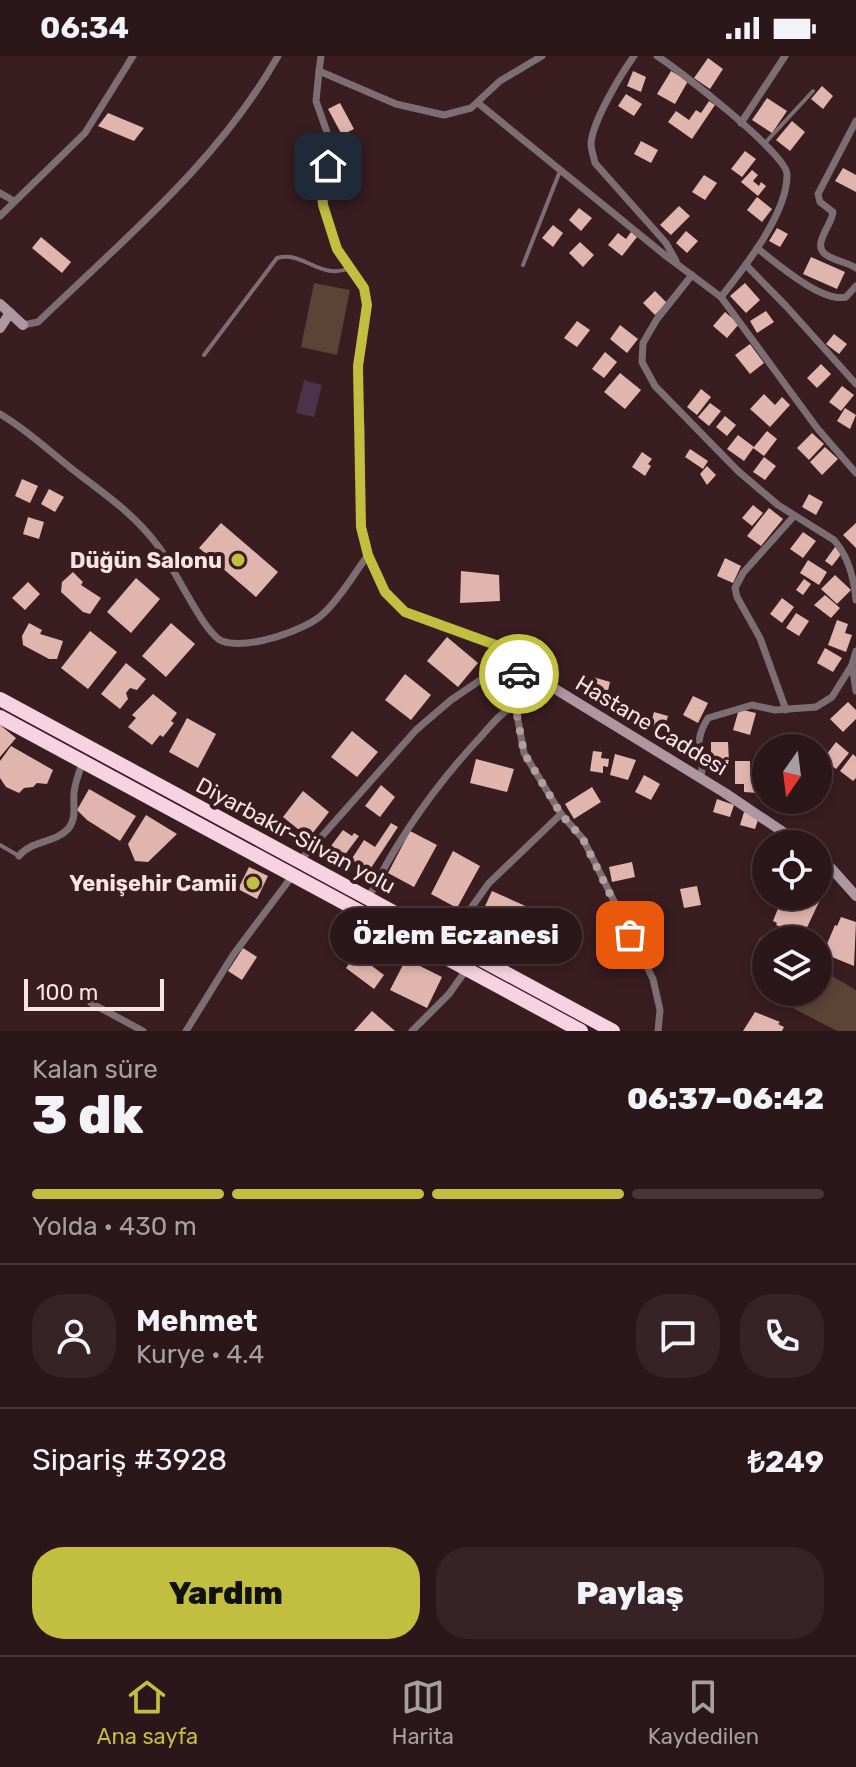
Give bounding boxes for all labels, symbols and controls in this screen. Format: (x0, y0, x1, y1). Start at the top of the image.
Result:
text: 06:34 (40, 10, 129, 46)
pin (294, 132, 362, 200)
icon: home (306, 144, 350, 188)
place label: Düğün Salonu (70, 547, 222, 574)
marker: Düğün Salonu (229, 551, 247, 569)
courier (479, 634, 559, 714)
icon: car (497, 652, 541, 696)
street label: Hastane Caddesi (571, 669, 733, 781)
north arrow (752, 734, 832, 814)
map controls (752, 734, 832, 1006)
street label: Diyarbakır-Silvan yolu (192, 771, 400, 899)
button: locate (752, 830, 832, 910)
place label: Yenişehir Camii (69, 870, 237, 897)
marker: Yenişehir Camii (244, 874, 262, 892)
pin (596, 901, 664, 969)
callout: Özlem Eczanesi (330, 907, 582, 963)
icon: bag (608, 913, 652, 957)
text: Özlem Eczanesi (353, 920, 559, 951)
button: layers (752, 926, 832, 1006)
scale bar (24, 975, 164, 1011)
text: 100 m (36, 979, 98, 1006)
text: Kalan süre (32, 1054, 158, 1085)
text: 06:37–06:42 (627, 1081, 824, 1117)
text: 3 dk (32, 1084, 144, 1146)
text: Yolda · 430 m (32, 1211, 197, 1242)
button: person (32, 1294, 116, 1378)
button: chat (636, 1294, 720, 1378)
button: phone (740, 1294, 824, 1378)
text: Mehmet (136, 1303, 257, 1339)
text: Kurye · 4.4 (136, 1339, 264, 1370)
text: Sipariş #3928 (32, 1442, 227, 1478)
text: ₺249 (748, 1444, 824, 1480)
button: Yardım (32, 1547, 420, 1639)
button: Paylaş (436, 1547, 824, 1639)
tab: Ana sayfa (97, 1675, 198, 1750)
tab: Harita (392, 1675, 454, 1750)
tab: Kaydedilen (648, 1675, 759, 1750)

